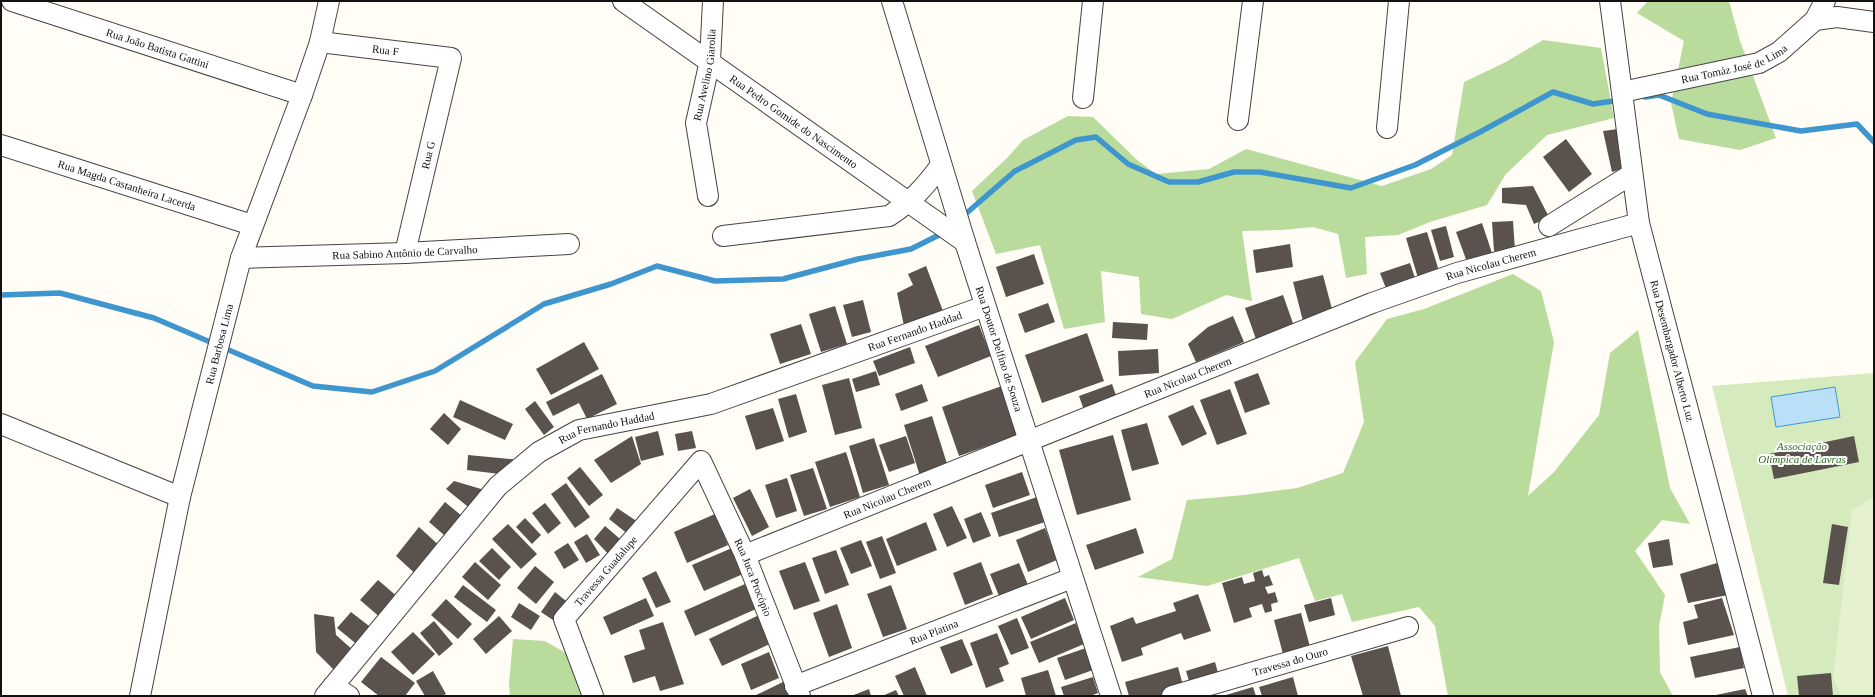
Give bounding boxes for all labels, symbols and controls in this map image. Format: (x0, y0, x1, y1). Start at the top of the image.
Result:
street label: Rua João Batista Gattini (105, 26, 210, 70)
street label: Rua Avelino Giarolla (691, 28, 718, 122)
street label: Rua F (372, 42, 399, 58)
street label: Rua Tomáz José de Lima (1680, 42, 1790, 85)
street label: Rua Pedro Gomide do Nascimento (728, 72, 860, 171)
street label: Rua G (419, 140, 437, 170)
street label: Rua Magda Castanheira Lacerda (56, 158, 197, 213)
street label: Rua Sabino Antônio de Carvalho (332, 243, 478, 261)
street label: Rua Nicolau Cherem (1444, 245, 1538, 282)
street label: Rua Desembargador Alberto Luz (1648, 279, 1697, 423)
street label: Rua Doutor Delfino de Souza (974, 285, 1025, 413)
street label: Rua Barbosa Lima (203, 302, 235, 385)
street label: Rua Fernando Haddad (866, 309, 964, 353)
street label: Rua Nicolau Cherem (1142, 354, 1233, 400)
street label: Rua Fernando Haddad (556, 409, 656, 446)
park label: Associação Olímpica de Lavras (1758, 440, 1846, 465)
street label: Rua Nicolau Cherem (842, 475, 933, 521)
street label: Travessa Guadalupe (572, 533, 640, 608)
street label: Rua Juca Procópio (732, 537, 774, 618)
street label: Rua Platina (908, 617, 960, 647)
street label: Travessa do Ouro (1251, 645, 1330, 678)

